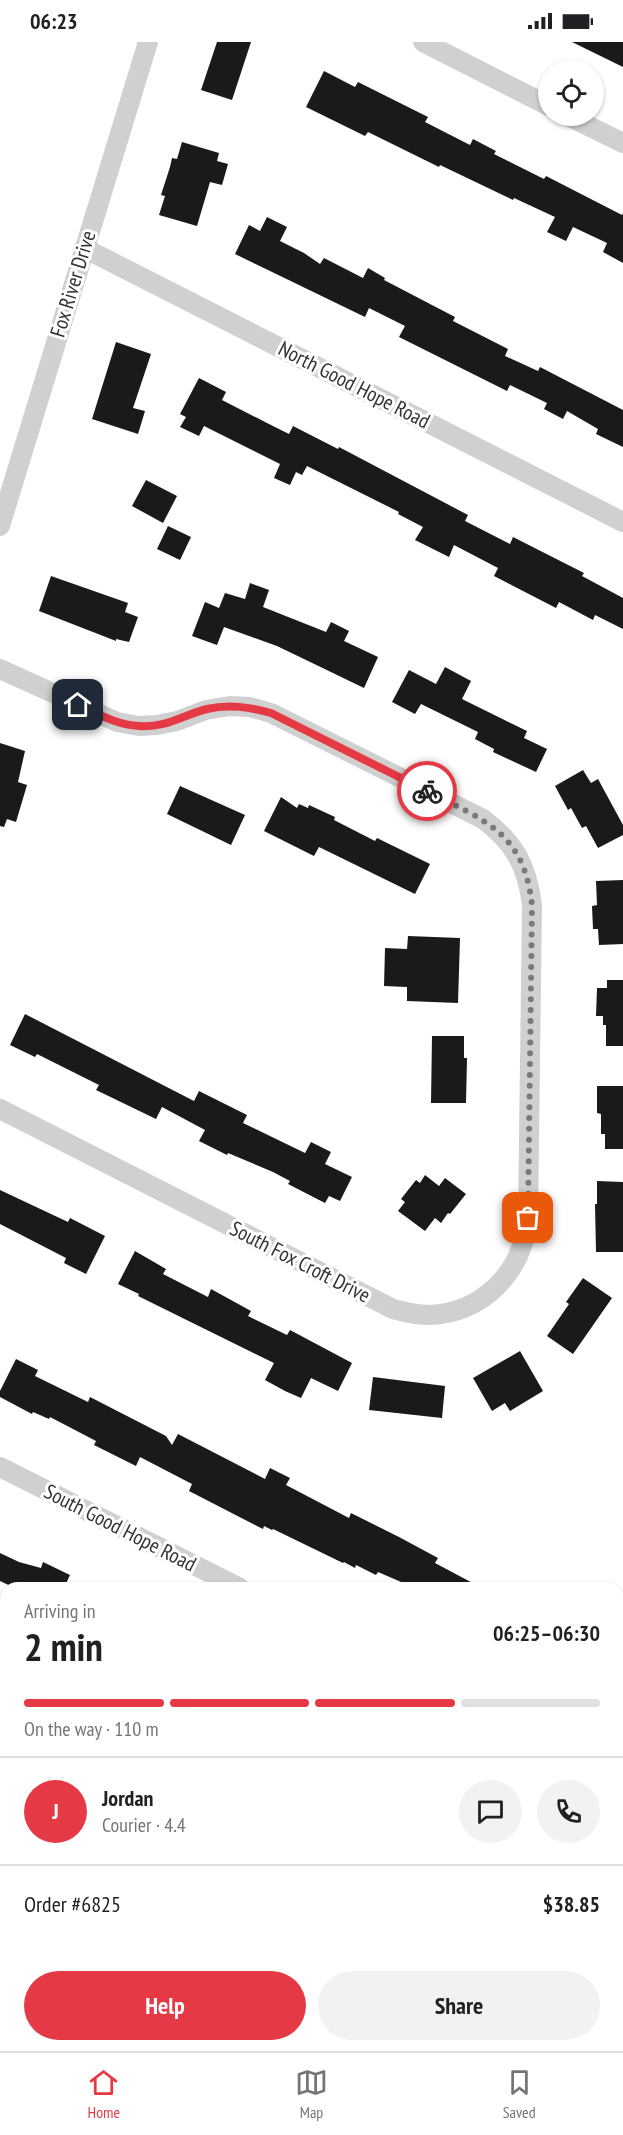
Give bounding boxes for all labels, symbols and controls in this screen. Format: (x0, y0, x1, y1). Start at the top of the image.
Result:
text: 06:23 (30, 7, 78, 35)
map controls (538, 60, 604, 126)
button: locate (538, 60, 604, 126)
street label: Fox River Drive (44, 227, 101, 340)
street label: North Good Hope Road (274, 335, 435, 434)
pin (52, 679, 103, 730)
icon: home (61, 688, 94, 721)
courier (397, 761, 457, 821)
icon: bike (411, 775, 444, 808)
pin (502, 1192, 553, 1243)
icon: bag (511, 1201, 544, 1234)
street label: South Fox Croft Drive (225, 1215, 375, 1309)
street label: South Good Hope Road (40, 1478, 201, 1578)
text: Arriving in (24, 1598, 96, 1624)
text: 06:25–06:30 (493, 1619, 600, 1647)
text: 2 min (24, 1621, 103, 1672)
text: On the way · 110 m (24, 1716, 159, 1742)
button: chat (459, 1780, 522, 1843)
button: phone (537, 1780, 600, 1843)
text: Jordan (102, 1784, 153, 1812)
text: J (52, 1797, 59, 1825)
text: Courier · 4.4 (102, 1812, 186, 1838)
text: Order #6825 (24, 1890, 121, 1918)
text: $38.85 (543, 1890, 600, 1918)
button: Help (24, 1971, 306, 2040)
button: Share (318, 1971, 600, 2040)
tab: Home (87, 2066, 120, 2122)
tab: Map (295, 2066, 328, 2122)
tab: Saved (503, 2066, 536, 2122)

